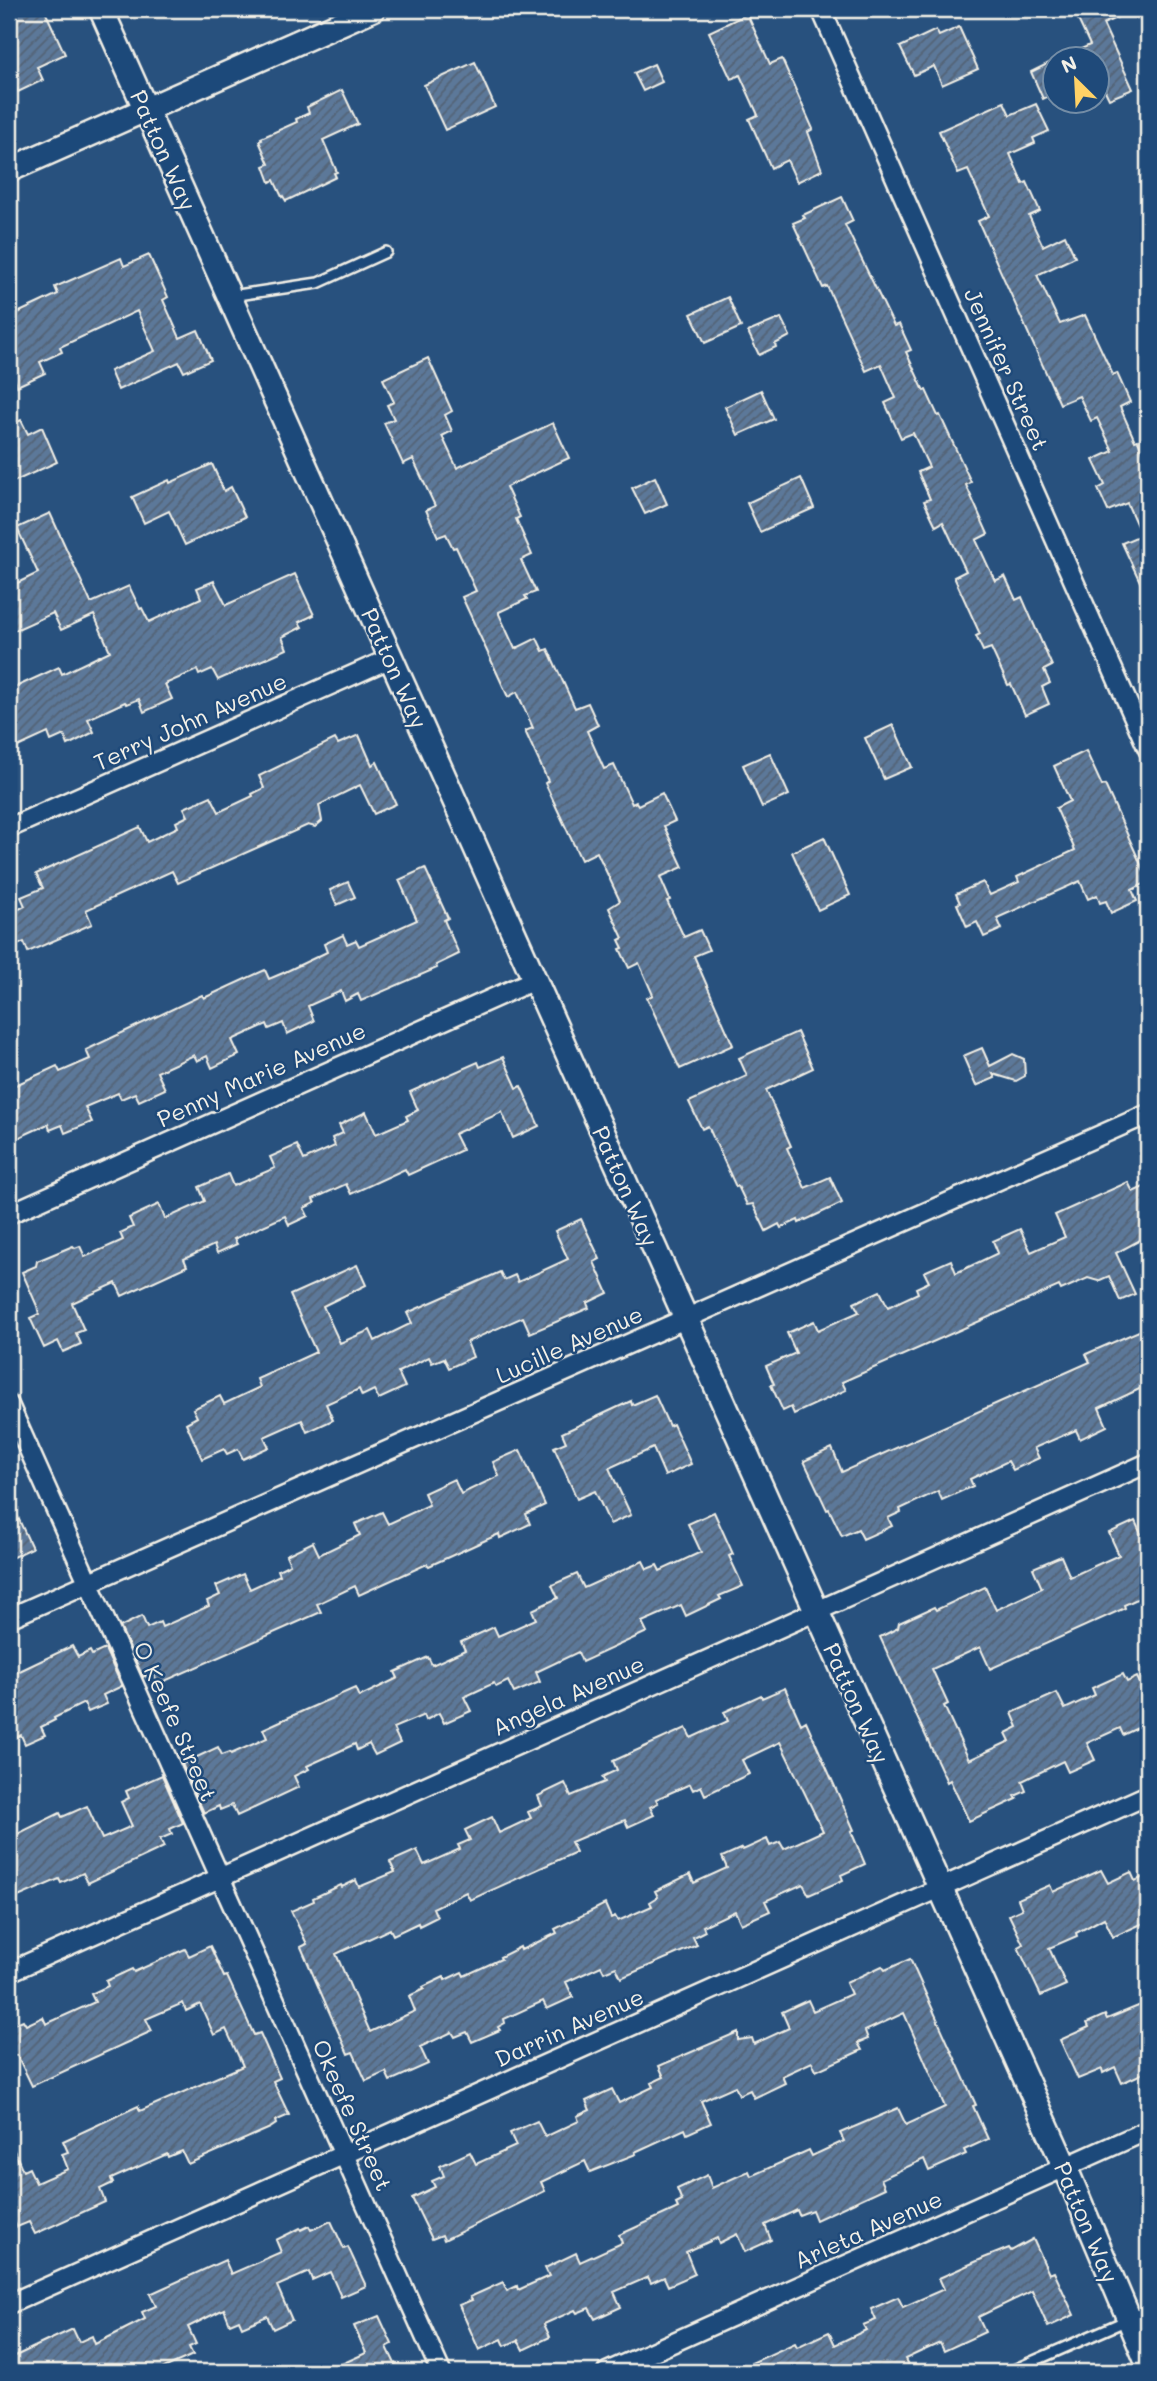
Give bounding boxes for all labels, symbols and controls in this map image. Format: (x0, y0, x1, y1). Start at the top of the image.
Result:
north arrow (1042, 46, 1112, 116)
text: N (1057, 50, 1081, 78)
street label: Patton Way (124, 85, 204, 215)
street label: Jennifer Street (958, 283, 1056, 455)
street label: Patton Way (355, 603, 435, 733)
street label: Terry John Avenue (89, 665, 291, 777)
street label: Penny Marie Avenue (152, 1014, 370, 1134)
street label: Patton Way (586, 1121, 666, 1251)
street label: Lucille Avenue (491, 1298, 647, 1390)
street label: O Keefe Street (127, 1636, 225, 1806)
street label: Patton Way (817, 1638, 897, 1768)
street label: Angela Avenue (487, 1648, 649, 1742)
street label: Darrin Avenue (490, 1981, 648, 2073)
street label: Okeefe Street (306, 2035, 400, 2195)
street label: Patton Way (1048, 2157, 1126, 2287)
street label: Arleta Avenue (789, 2183, 947, 2275)

